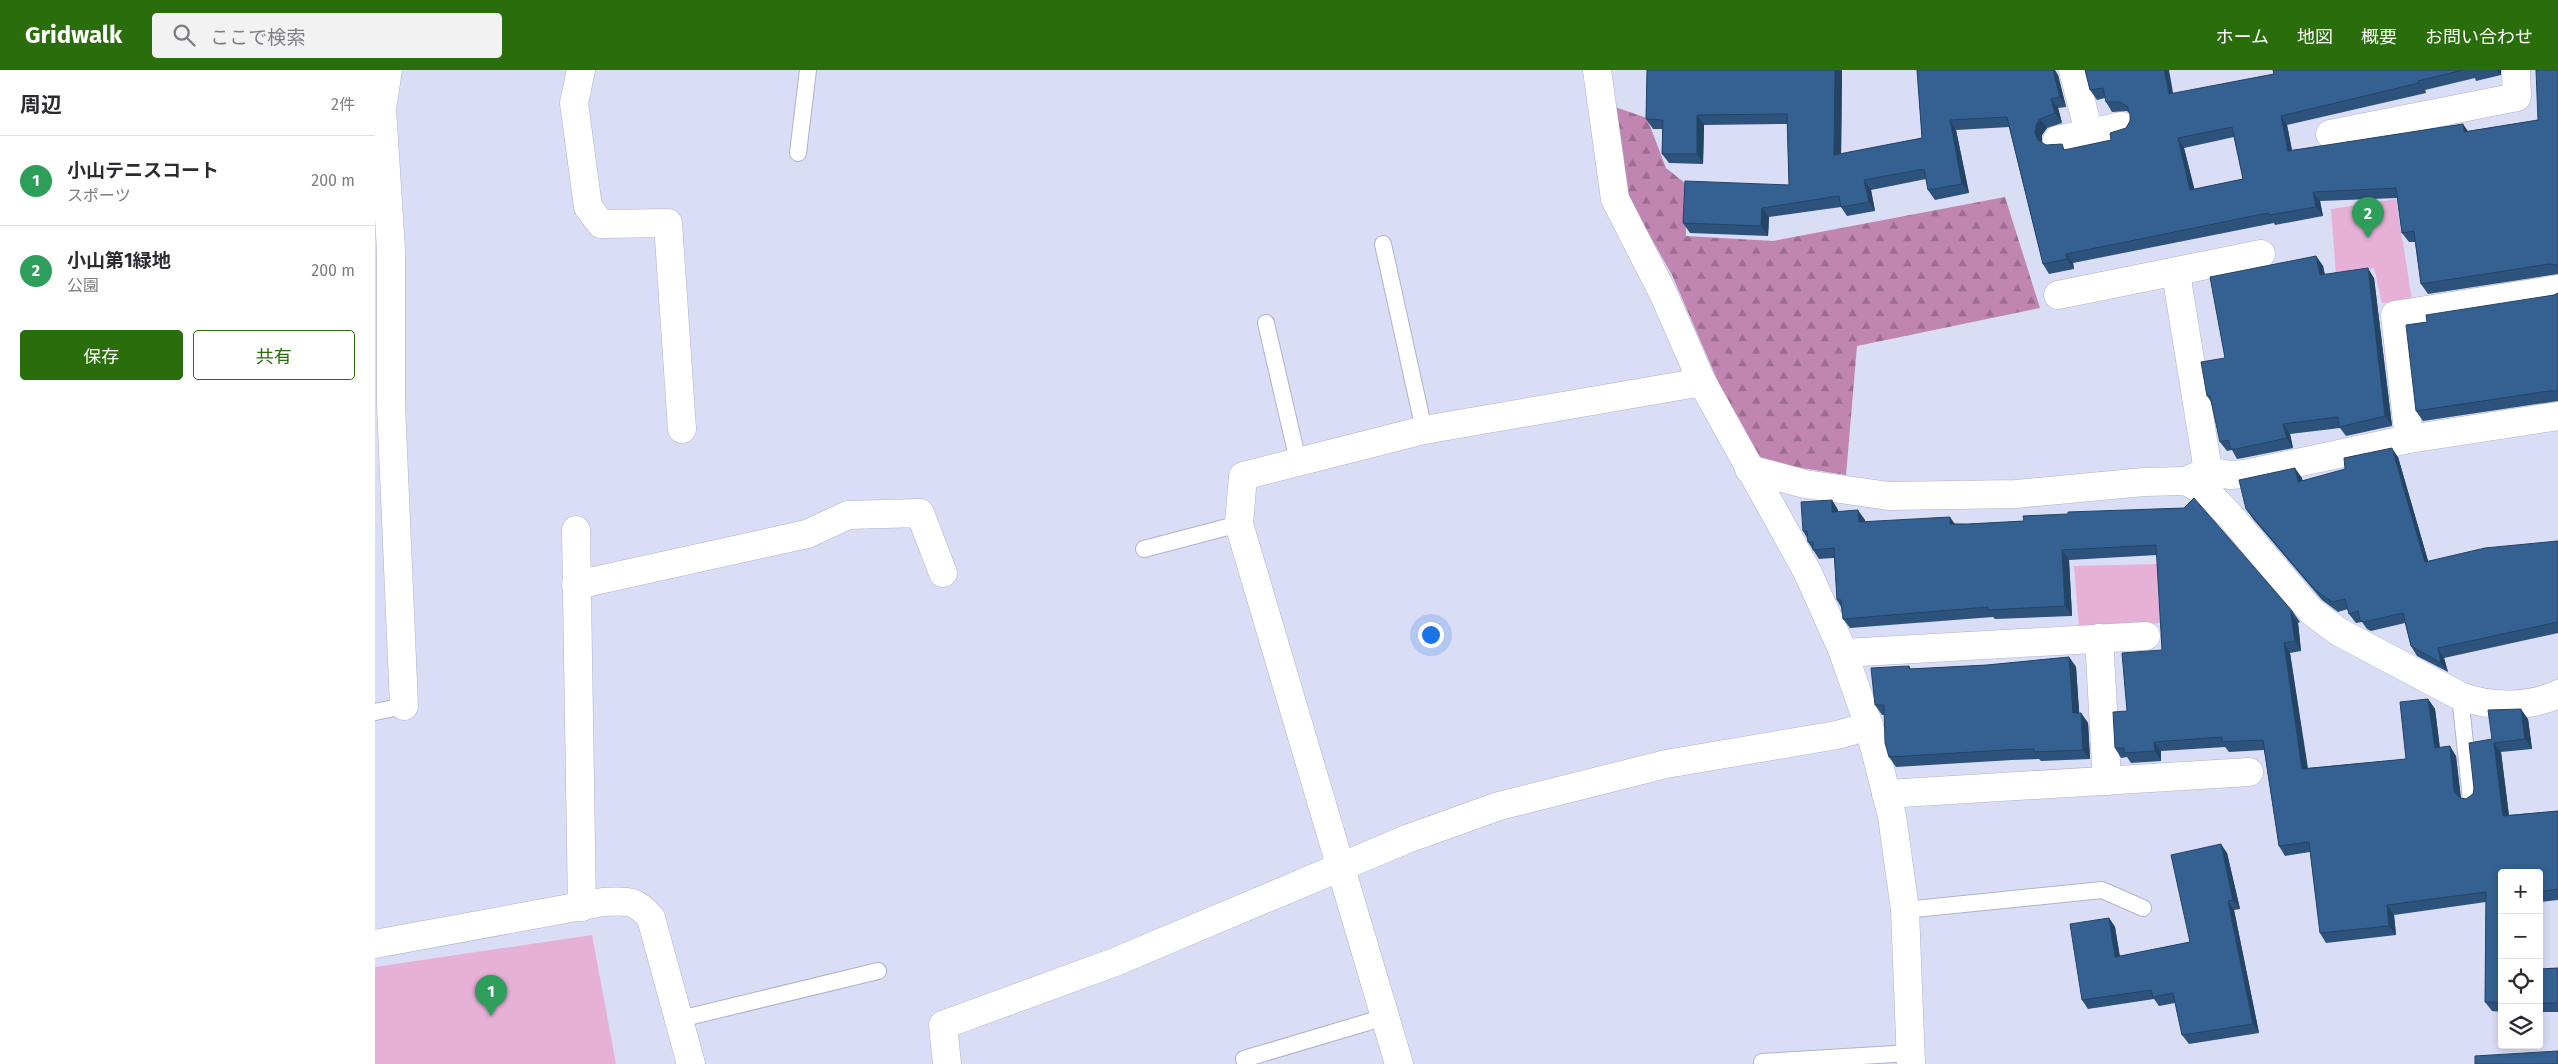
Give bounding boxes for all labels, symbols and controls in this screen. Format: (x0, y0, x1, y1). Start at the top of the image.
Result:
search box (152, 13, 502, 58)
text: Gridwalk (25, 21, 122, 49)
icon: search (170, 21, 198, 49)
text: ここで検索 (210, 26, 305, 49)
text: ホーム (2216, 26, 2269, 48)
text: 地図 (2297, 26, 2333, 48)
text: 概要 (2361, 26, 2397, 48)
text: お問い合わせ (2425, 26, 2533, 48)
text: 周辺 (20, 92, 62, 118)
text: 2件 (331, 95, 355, 114)
text: 小山テニスコート (67, 159, 219, 182)
text: 1 (32, 171, 40, 190)
text: 200 m (311, 171, 355, 190)
text: スポーツ (67, 186, 131, 205)
pin: 2 (2352, 197, 2384, 238)
text: 小山第1緑地 (67, 249, 171, 272)
text: 2 (32, 261, 40, 280)
text: 200 m (311, 261, 355, 280)
text: 公園 (67, 276, 99, 295)
button: 保存 (20, 330, 183, 380)
button: 共有 (193, 330, 355, 380)
your location (1418, 622, 1444, 648)
map controls (2498, 869, 2543, 1049)
button: + (2498, 869, 2543, 914)
button: − (2498, 914, 2543, 959)
button: locate (2498, 959, 2543, 1004)
pin: 1 (475, 975, 507, 1016)
button: layers (2498, 1004, 2543, 1049)

